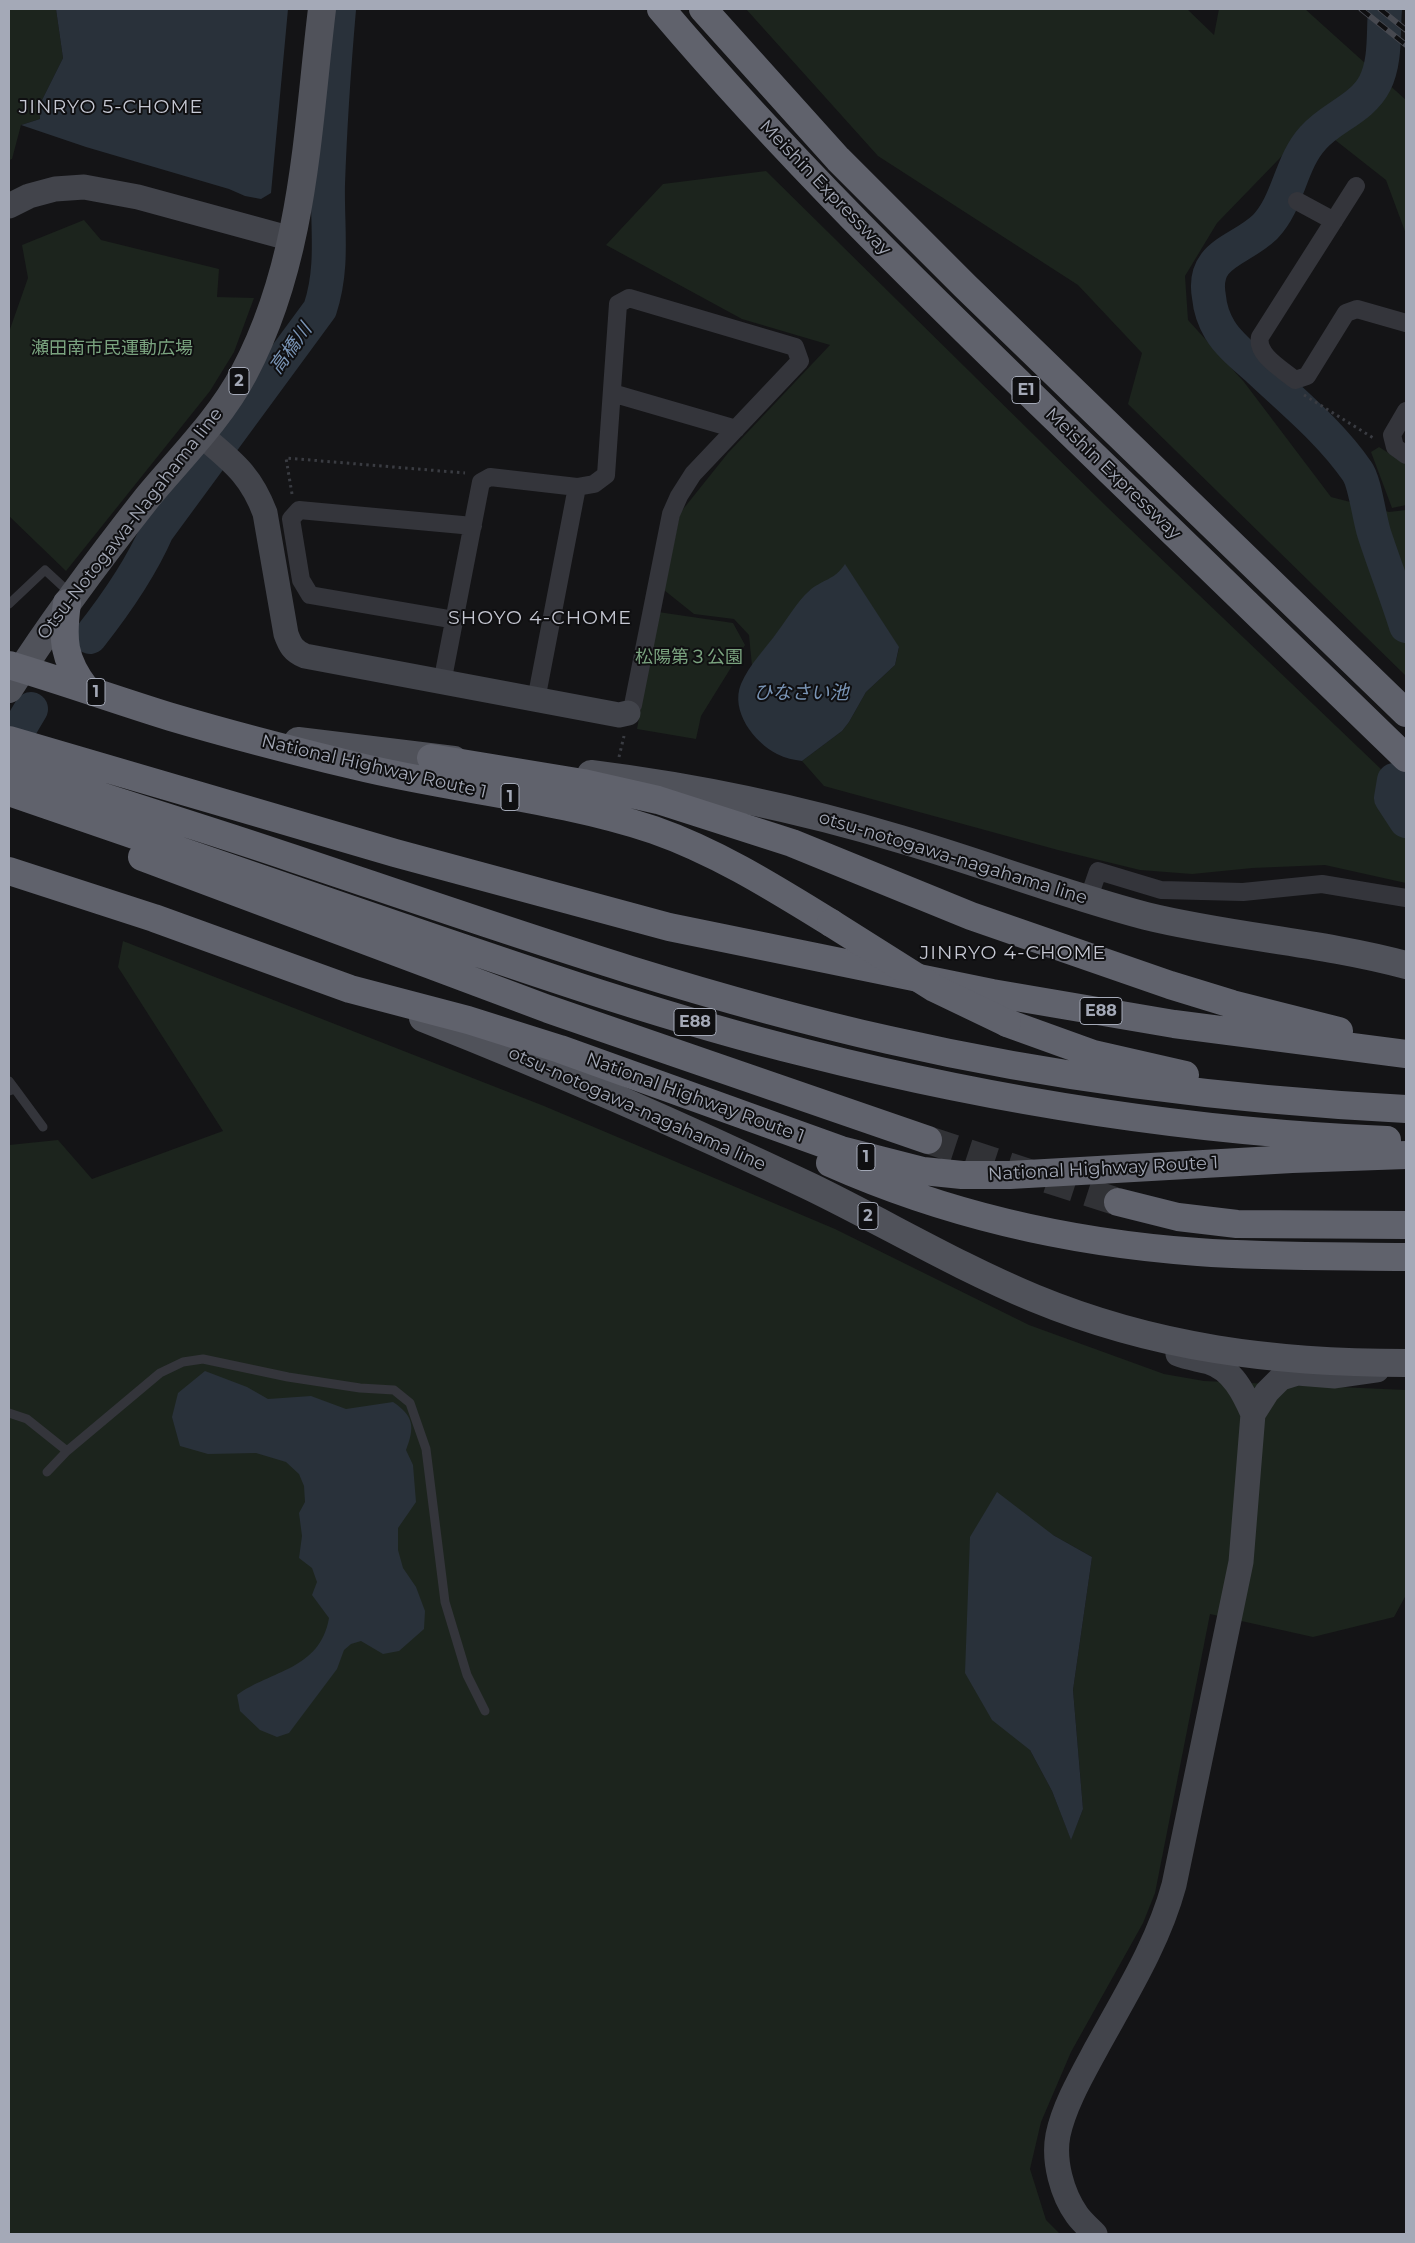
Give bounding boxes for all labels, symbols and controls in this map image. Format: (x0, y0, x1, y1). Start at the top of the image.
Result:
district label: JINRYO 5-CHOME (17, 96, 205, 118)
street label: Meishin Expressway (755, 116, 895, 260)
water label: 高橋川 (265, 319, 317, 379)
park label: 瀬田南市民運動広場 (31, 338, 193, 360)
road number: 2 (229, 368, 249, 394)
road number: E1 (1012, 376, 1040, 404)
street label: Otsu-Notogawa-Nagahama line (33, 404, 227, 644)
street label: Meishin Expressway (1041, 404, 1185, 544)
district label: SHOYO 4-CHOME (446, 607, 634, 629)
park label: 松陽第３公園 (635, 647, 743, 669)
road number: 1 (87, 679, 105, 706)
water label: ひなさい池 (754, 682, 848, 704)
street label: National Highway Route 1 (259, 731, 489, 803)
road number: 1 (501, 784, 519, 810)
street label: otsu-notogawa-nagahama line (816, 807, 1090, 909)
district label: JINRYO 4-CHOME (918, 942, 1108, 964)
road number: E88 (1080, 998, 1122, 1024)
road number: E88 (674, 1009, 716, 1036)
street label: otsu-notogawa-nagahama line (505, 1042, 769, 1176)
street label: National Highway Route 1 (583, 1048, 807, 1148)
road number: 1 (857, 1144, 875, 1170)
street label: National Highway Route 1 (987, 1152, 1219, 1186)
road number: 2 (858, 1202, 878, 1230)

